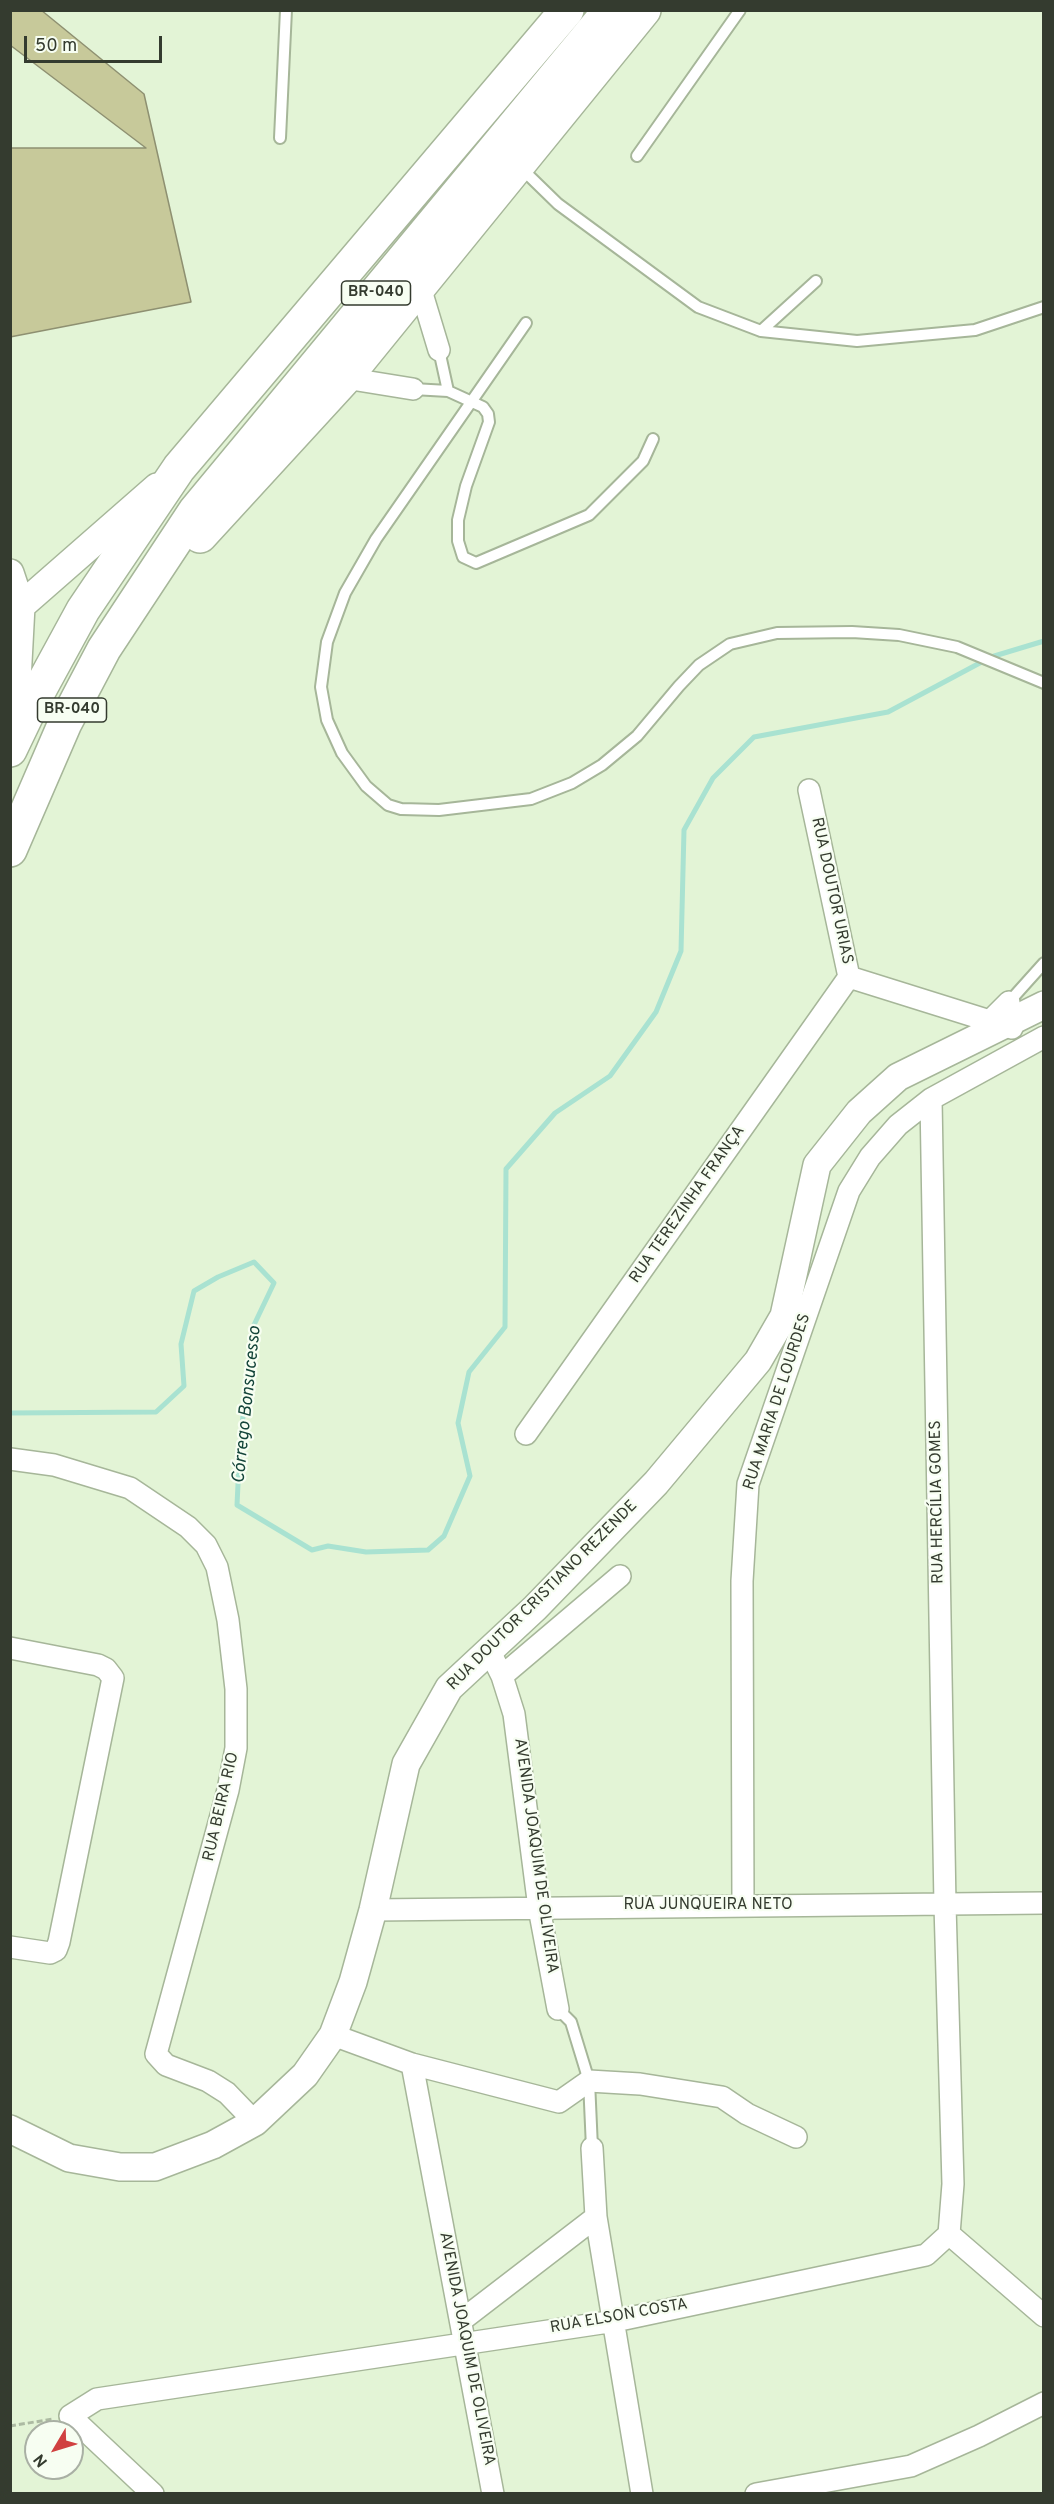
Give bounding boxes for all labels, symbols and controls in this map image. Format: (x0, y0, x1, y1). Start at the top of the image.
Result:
scale bar (27, 24, 165, 62)
text: 50 m (35, 35, 77, 58)
road number: BR-040 (342, 281, 410, 305)
road number: BR-040 (38, 698, 106, 722)
street label: RUA DOUTOR URIAS (806, 816, 856, 966)
street label: RUA TEREZINHA FRANÇA (626, 1122, 750, 1288)
street label: RUA MARIA DE LOURDES (740, 1311, 816, 1493)
water label: Córrego Bonsucesso (229, 1325, 267, 1485)
street label: RUA HERCÍLIA GOMES (927, 1420, 949, 1584)
street label: RUA DOUTOR CRISTIANO REZENDE (444, 1497, 642, 1695)
street label: AVENIDA JOAQUIM DE OLIVEIRA (509, 1737, 561, 1975)
street label: RUA BEIRA RIO (200, 1751, 244, 1863)
street label: RUA JUNQUEIRA NETO (623, 1896, 793, 1916)
street label: AVENIDA JOAQUIM DE OLIVEIRA (434, 2231, 498, 2467)
street label: RUA ELSON COSTA (549, 2295, 689, 2339)
north arrow (24, 2420, 84, 2480)
text: N (30, 2449, 53, 2471)

